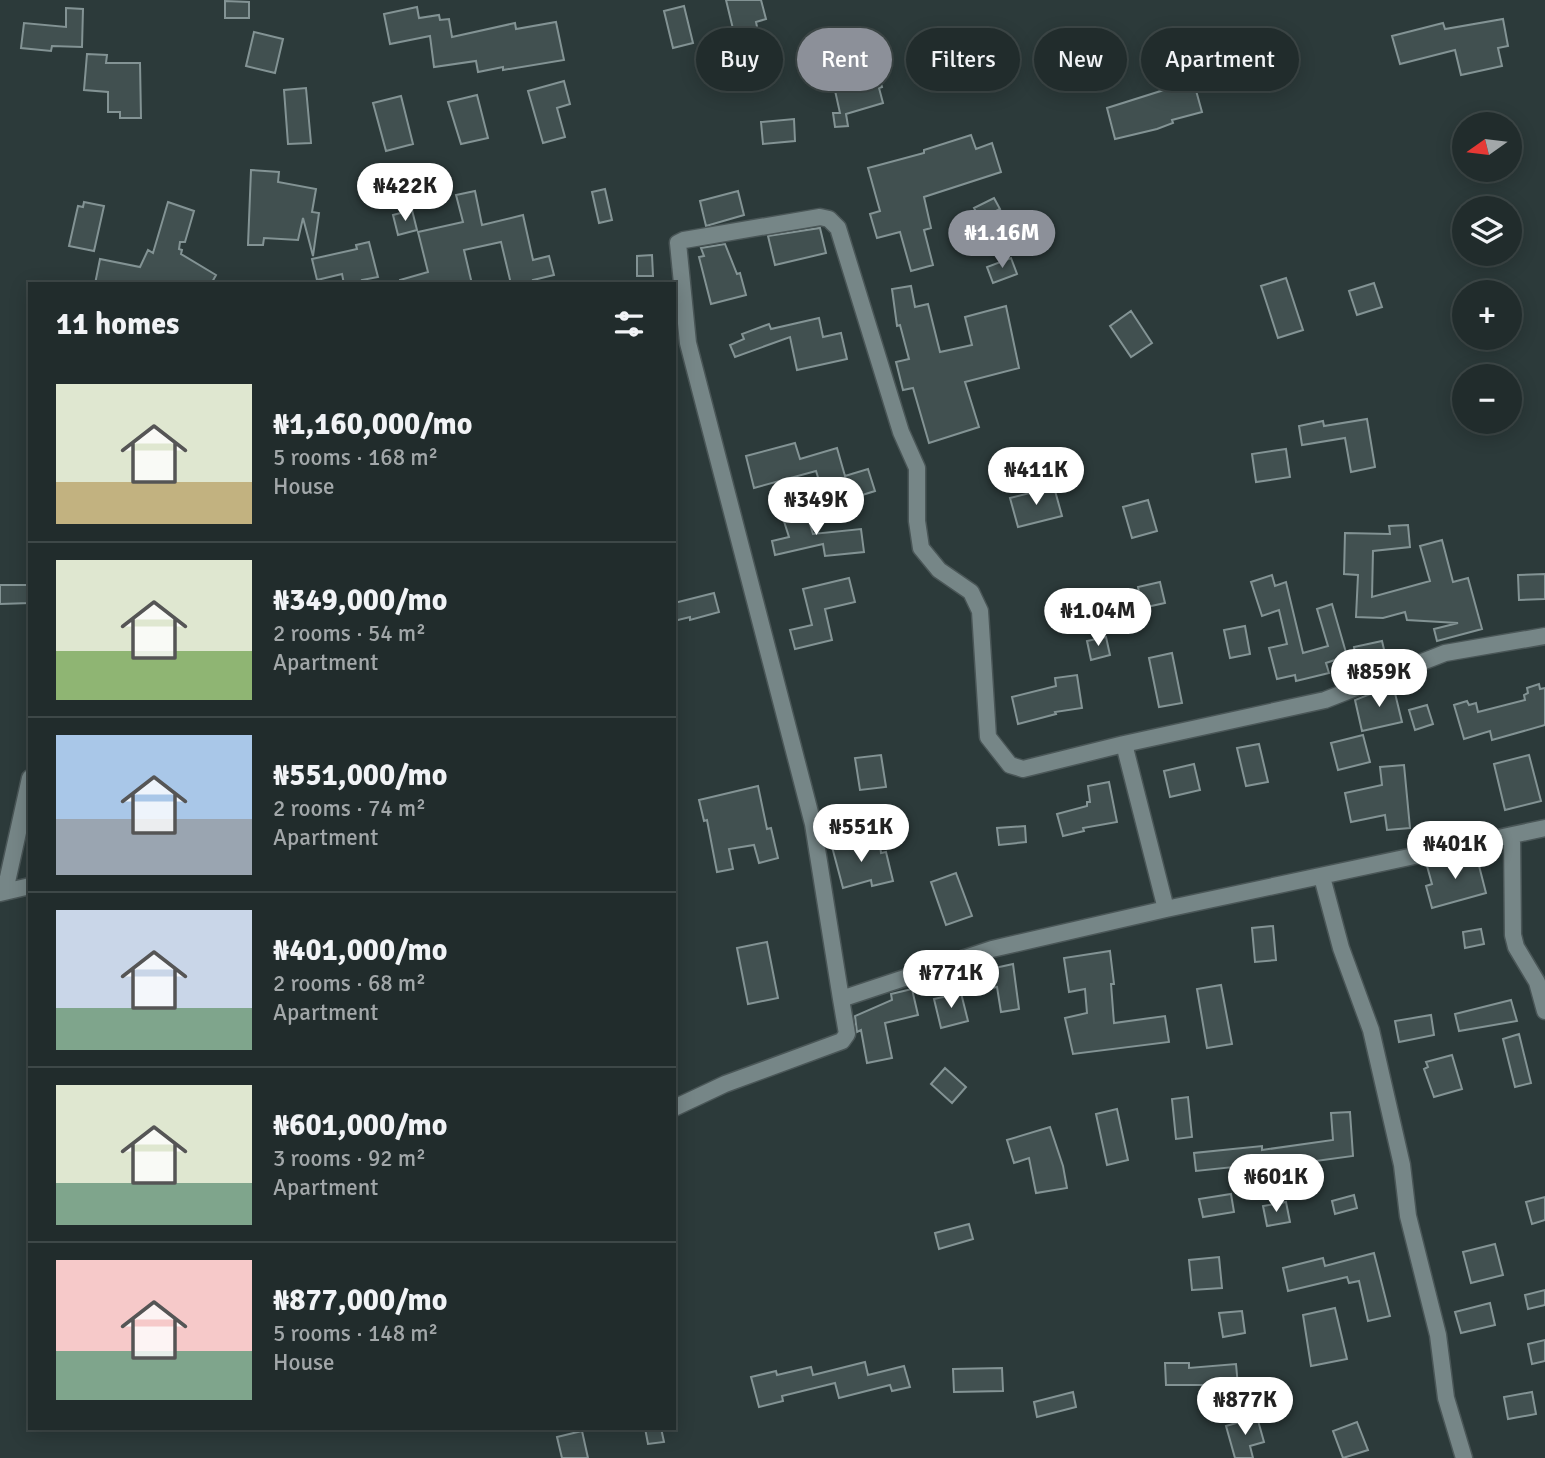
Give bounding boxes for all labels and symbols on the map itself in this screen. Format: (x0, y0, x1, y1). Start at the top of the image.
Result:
north arrow (1452, 112, 1522, 182)
pin: ₦422K (356, 164, 454, 223)
pin: ₦1.16M (945, 210, 1059, 270)
pin: ₦411K (987, 448, 1085, 507)
pin: ₦349K (767, 477, 865, 537)
pin: ₦1.04M (1041, 588, 1155, 648)
pin: ₦859K (1330, 650, 1428, 709)
pin: ₦551K (812, 804, 910, 864)
pin: ₦401K (1406, 822, 1504, 881)
pin: ₦771K (902, 950, 1000, 1010)
pin: ₦601K (1227, 1154, 1325, 1214)
pin: ₦877K (1196, 1378, 1294, 1437)

